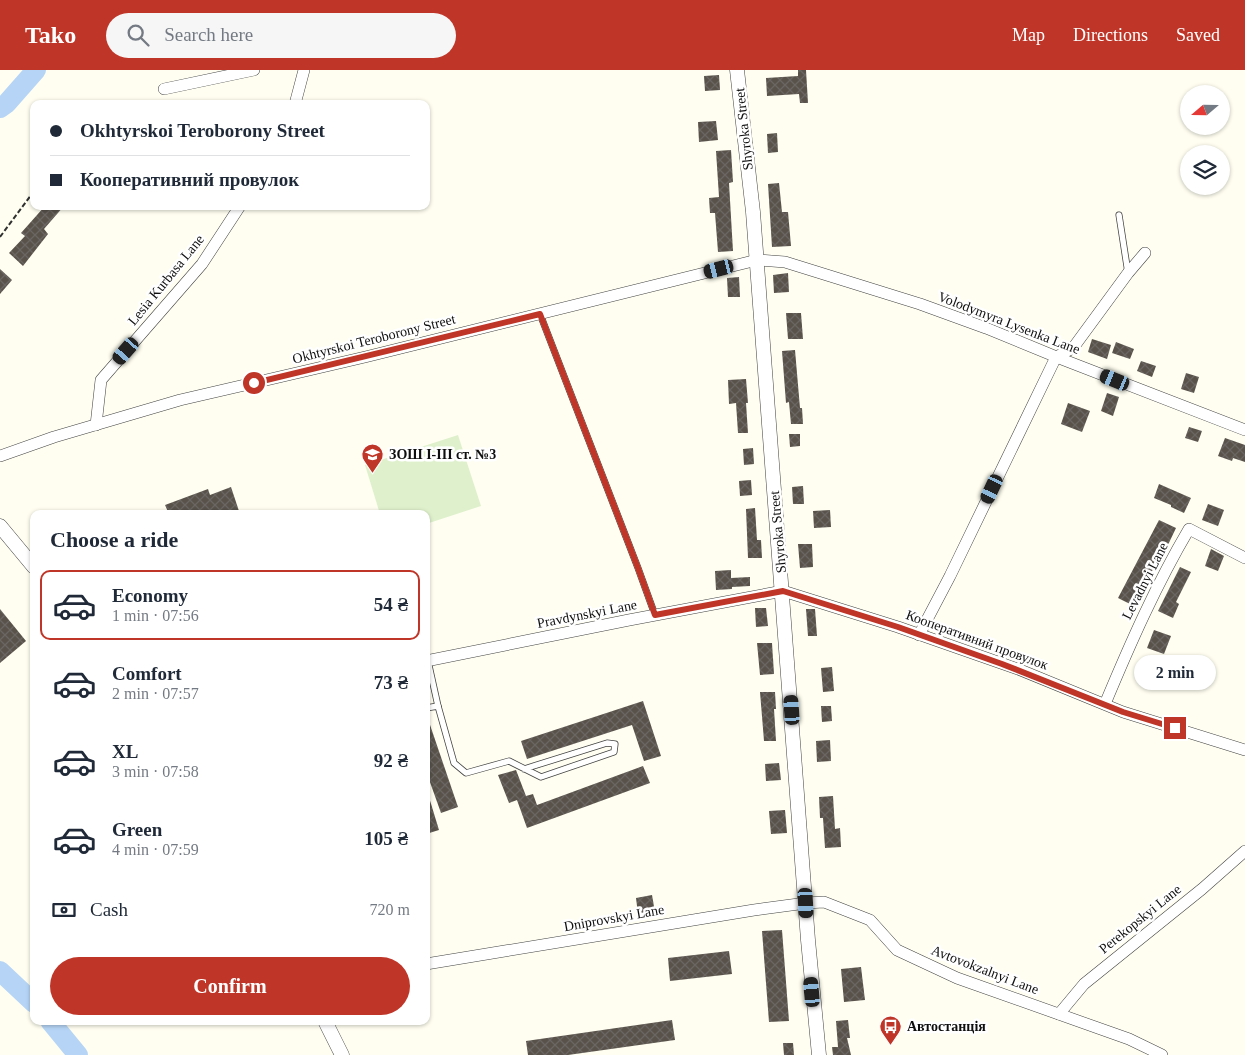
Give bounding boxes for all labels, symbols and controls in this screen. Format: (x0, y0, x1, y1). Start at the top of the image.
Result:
search box (106, 13, 456, 58)
icon: search (124, 21, 152, 49)
text: Tako (25, 22, 76, 48)
text: Search here (164, 24, 253, 45)
text: Map (1012, 25, 1045, 45)
text: Directions (1073, 25, 1148, 45)
text: Saved (1176, 25, 1220, 45)
north arrow (1180, 85, 1230, 135)
map controls (1180, 85, 1230, 195)
street label: Shyroka Street (732, 87, 756, 171)
text: Okhtyrskoi Teroborony Street (80, 120, 325, 141)
button: layers (1180, 145, 1230, 195)
text: Кооперативний провулок (80, 169, 299, 190)
street label: Lesia Kurbasa Lane (125, 232, 207, 328)
car (702, 258, 735, 280)
street label: Volodymyra Lysenka Lane (936, 289, 1082, 357)
street label: Okhtyrskoi Teroborony Street (291, 311, 457, 367)
car (110, 335, 141, 367)
car (1098, 367, 1131, 393)
route start (243, 372, 265, 394)
school or university icon: ЗОШ І-ІІІ ст. №3 (361, 442, 385, 473)
place label: ЗОШ І-ІІІ ст. №3 (389, 447, 496, 462)
car (978, 472, 1005, 506)
street label: Shyroka Street (767, 490, 789, 574)
text: Choose a ride (50, 527, 178, 552)
street label: Levadnyi Lane (1119, 540, 1171, 622)
icon: car (52, 583, 97, 628)
text: Economy (112, 585, 188, 606)
text: 54 ₴ (374, 594, 408, 615)
street label: Pravdynskyi Lane (536, 597, 638, 631)
text: 1 min · 07:56 (112, 607, 199, 624)
street label: Кооперативний провулок (904, 607, 1050, 673)
callout: 2 min (1134, 656, 1216, 690)
icon: car (52, 661, 97, 706)
text: Comfort (112, 663, 182, 684)
text: 2 min (1156, 664, 1194, 681)
text: 73 ₴ (374, 672, 408, 693)
text: 2 min · 07:57 (112, 685, 199, 702)
car (783, 695, 800, 725)
route end (1164, 717, 1186, 739)
icon: car (52, 739, 97, 784)
text: XL (112, 741, 138, 762)
text: 92 ₴ (374, 750, 408, 771)
text: 3 min · 07:58 (112, 763, 199, 780)
icon: car (52, 817, 97, 862)
text: Green (112, 819, 162, 840)
text: 105 ₴ (364, 828, 408, 849)
text: 4 min · 07:59 (112, 841, 199, 858)
street label: Perekopskyi Lane (1096, 881, 1184, 957)
car (797, 888, 814, 918)
icon: cash (50, 896, 78, 924)
text: Cash (90, 899, 128, 920)
text: 720 m (370, 901, 410, 918)
street label: Dniprovskyi Lane (563, 902, 665, 934)
street label: Avtovokzalnyi Lane (929, 943, 1041, 997)
button: Confirm (50, 957, 410, 1015)
car (803, 976, 820, 1008)
bus stop icon: Автостанція (879, 1014, 903, 1045)
place label: Автостанція (907, 1019, 986, 1034)

